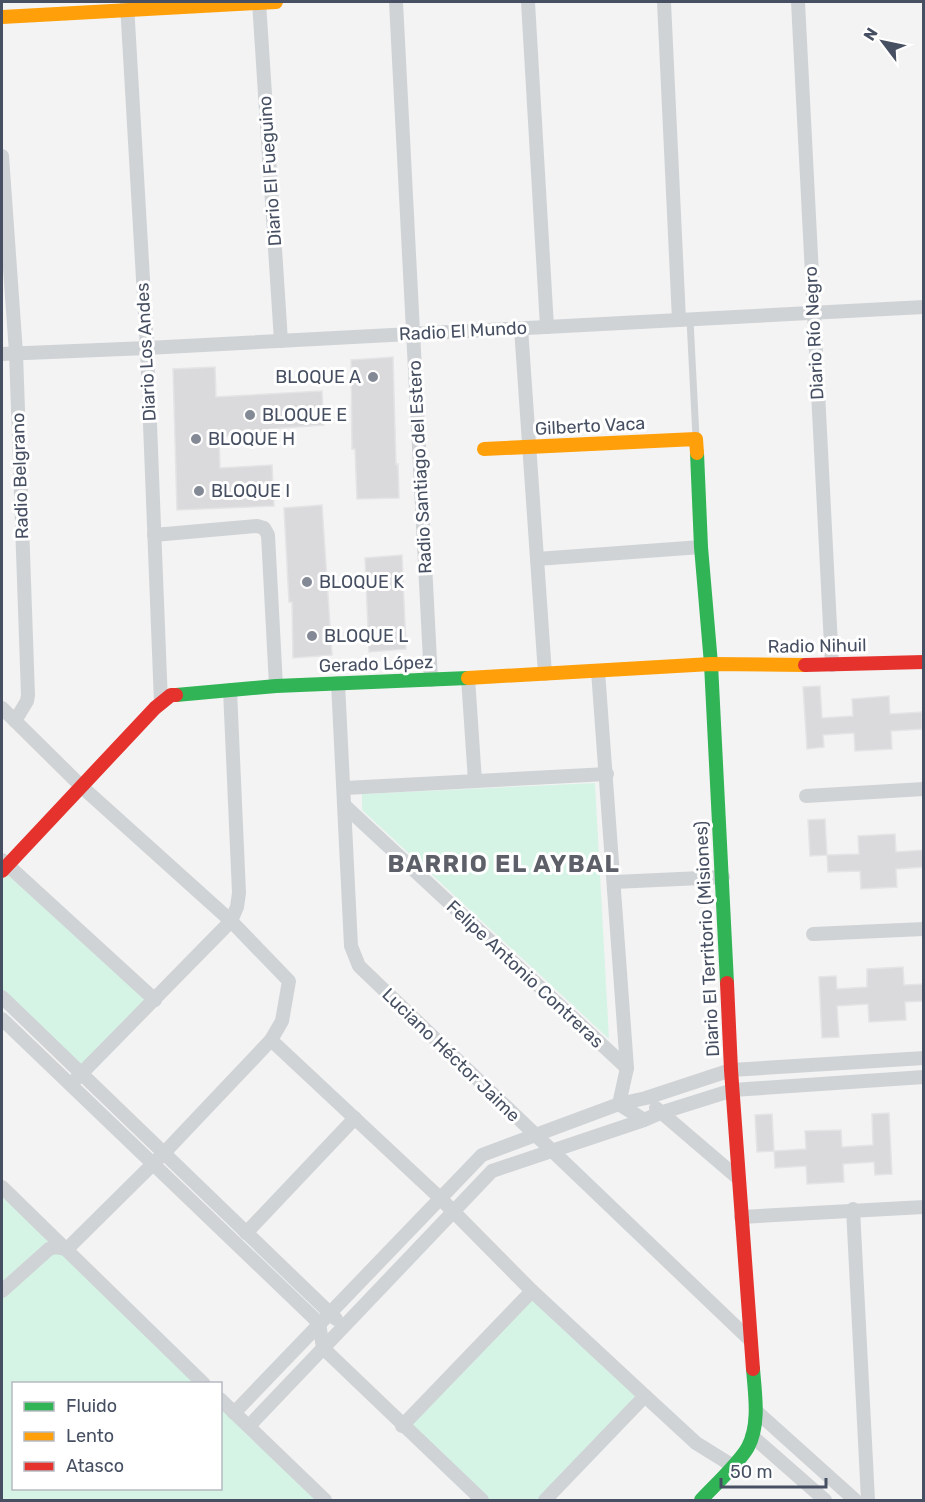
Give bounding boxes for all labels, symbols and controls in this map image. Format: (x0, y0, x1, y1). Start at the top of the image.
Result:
north arrow (853, 12, 913, 72)
text: N (860, 24, 882, 44)
street label: Diario El Fueguino (254, 95, 286, 247)
street label: Diario Río Negro (800, 266, 828, 400)
street label: Diario Los Andes (131, 282, 161, 422)
street label: Radio El Mundo (398, 317, 528, 345)
street label: Radio Santiago del Estero (403, 360, 437, 574)
place label: BLOQUE A (275, 366, 361, 388)
marker: BLOQUE A (366, 370, 380, 384)
place label: BLOQUE E (262, 404, 347, 426)
marker: BLOQUE E (243, 408, 257, 422)
street label: Radio Belgrano (7, 412, 33, 540)
street label: Gilberto Vaca (534, 412, 646, 440)
place label: BLOQUE H (208, 428, 295, 450)
marker: BLOQUE H (189, 432, 203, 446)
place label: BLOQUE I (211, 480, 290, 502)
marker: BLOQUE I (192, 484, 206, 498)
place label: BLOQUE K (319, 571, 404, 593)
marker: BLOQUE K (300, 575, 314, 589)
place label: BLOQUE L (324, 625, 408, 647)
marker: BLOQUE L (305, 629, 319, 643)
street label: Radio Nihuil (767, 634, 867, 658)
street label: Gerado López (318, 651, 434, 677)
street label: Diario El Territorio (Misiones) (690, 821, 724, 1057)
district label: BARRIO EL AYBAL (388, 850, 620, 878)
street label: Felipe Antonio Contreras (442, 895, 608, 1053)
street label: Luciano Héctor Jaime (377, 983, 525, 1127)
legend (12, 1382, 222, 1490)
text: Fluido (66, 1395, 117, 1417)
text: Lento (66, 1425, 114, 1447)
scale bar (721, 1451, 826, 1489)
text: Atasco (66, 1455, 124, 1477)
text: 50 m (730, 1461, 773, 1483)

